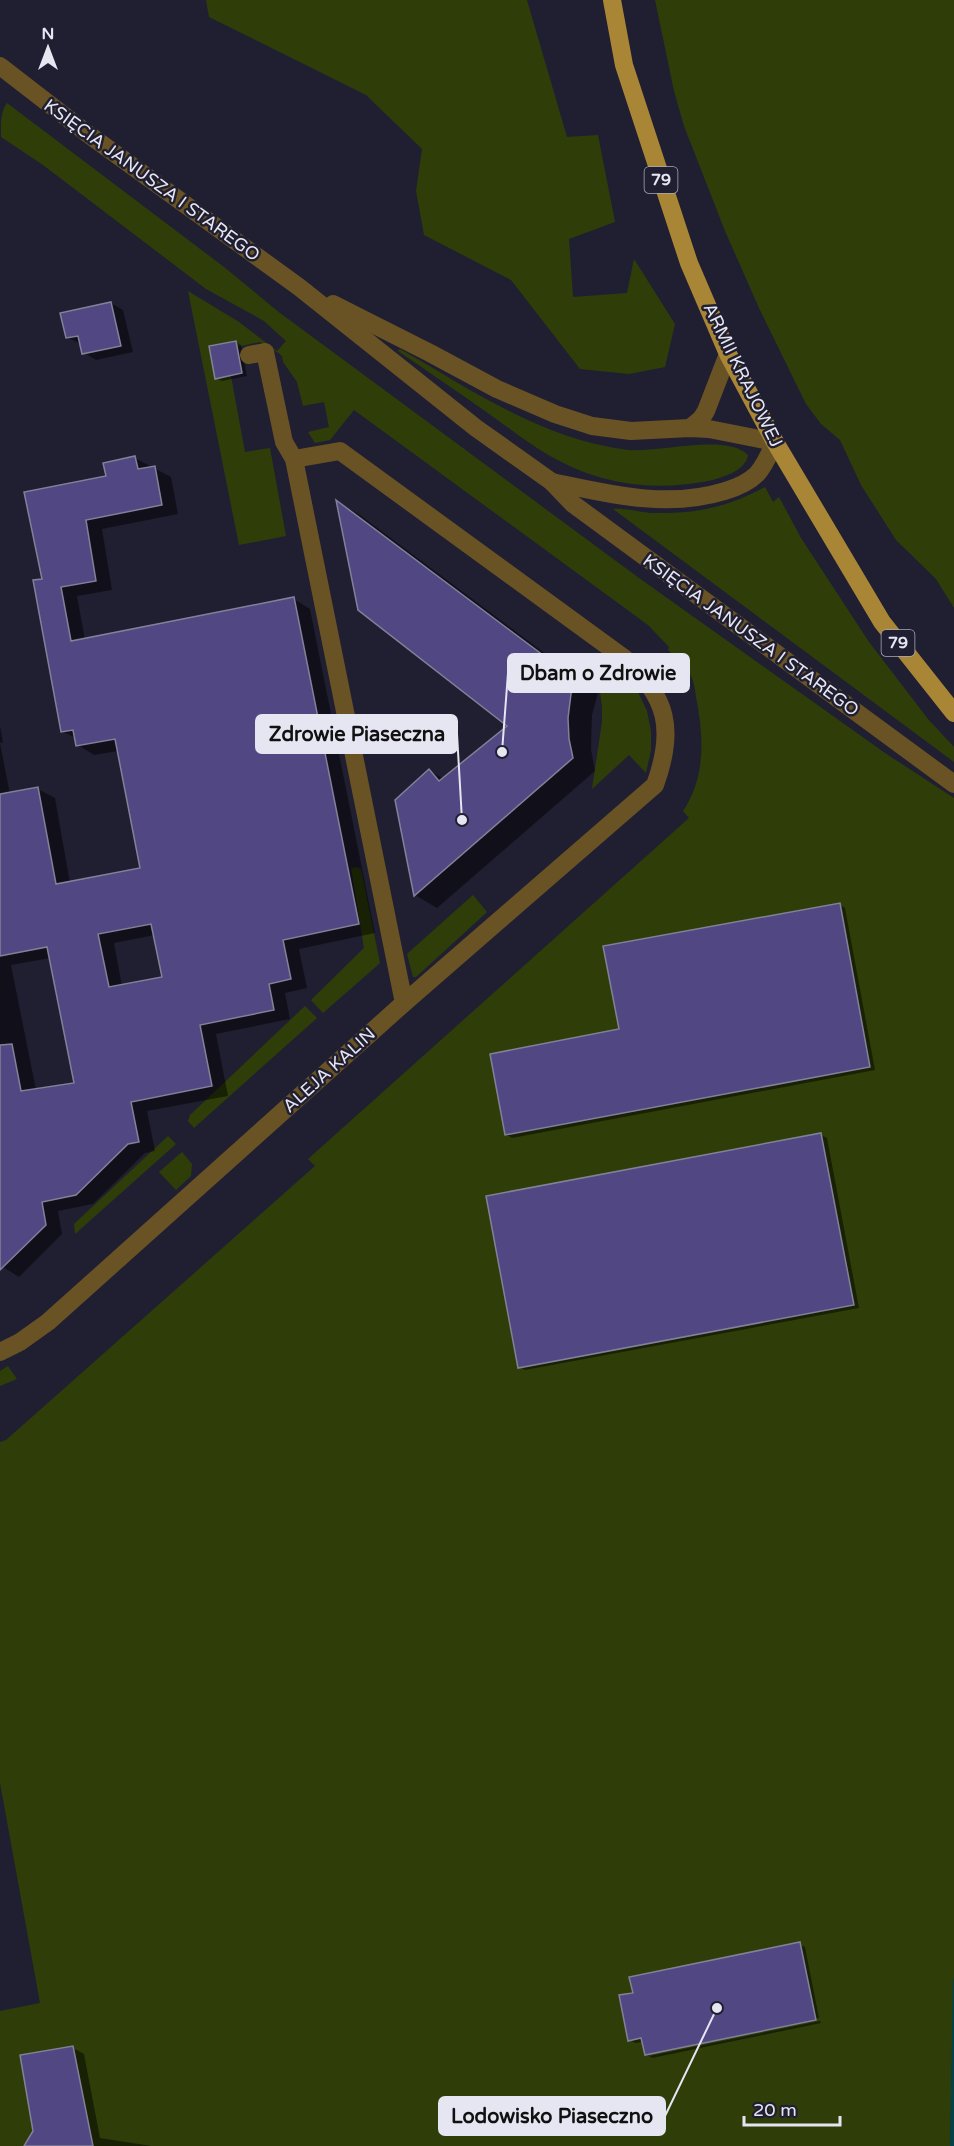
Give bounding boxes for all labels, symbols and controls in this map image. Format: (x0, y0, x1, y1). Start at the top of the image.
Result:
north arrow (18, 18, 78, 78)
text: N (42, 24, 54, 44)
street label: KSIĘCIA JANUSZA I STAREGO (40, 94, 264, 266)
road number: 79 (644, 167, 678, 193)
street label: ARMII KRAJOWEJ (698, 299, 788, 451)
street label: KSIĘCIA JANUSZA I STAREGO (639, 549, 863, 721)
road number: 79 (882, 630, 914, 656)
callout: Dbam o Zdrowie (508, 654, 689, 692)
text: Dbam o Zdrowie (520, 662, 676, 686)
callout: Zdrowie Piaseczna (256, 715, 457, 753)
text: Zdrowie Piaseczna (269, 723, 445, 747)
street label: ALEJA KALIN (278, 1023, 380, 1117)
scale bar (744, 2089, 840, 2127)
callout: Lodowisko Piaseczno (439, 2097, 665, 2135)
text: 20 m (753, 2099, 797, 2121)
text: Lodowisko Piaseczno (451, 2105, 653, 2129)

